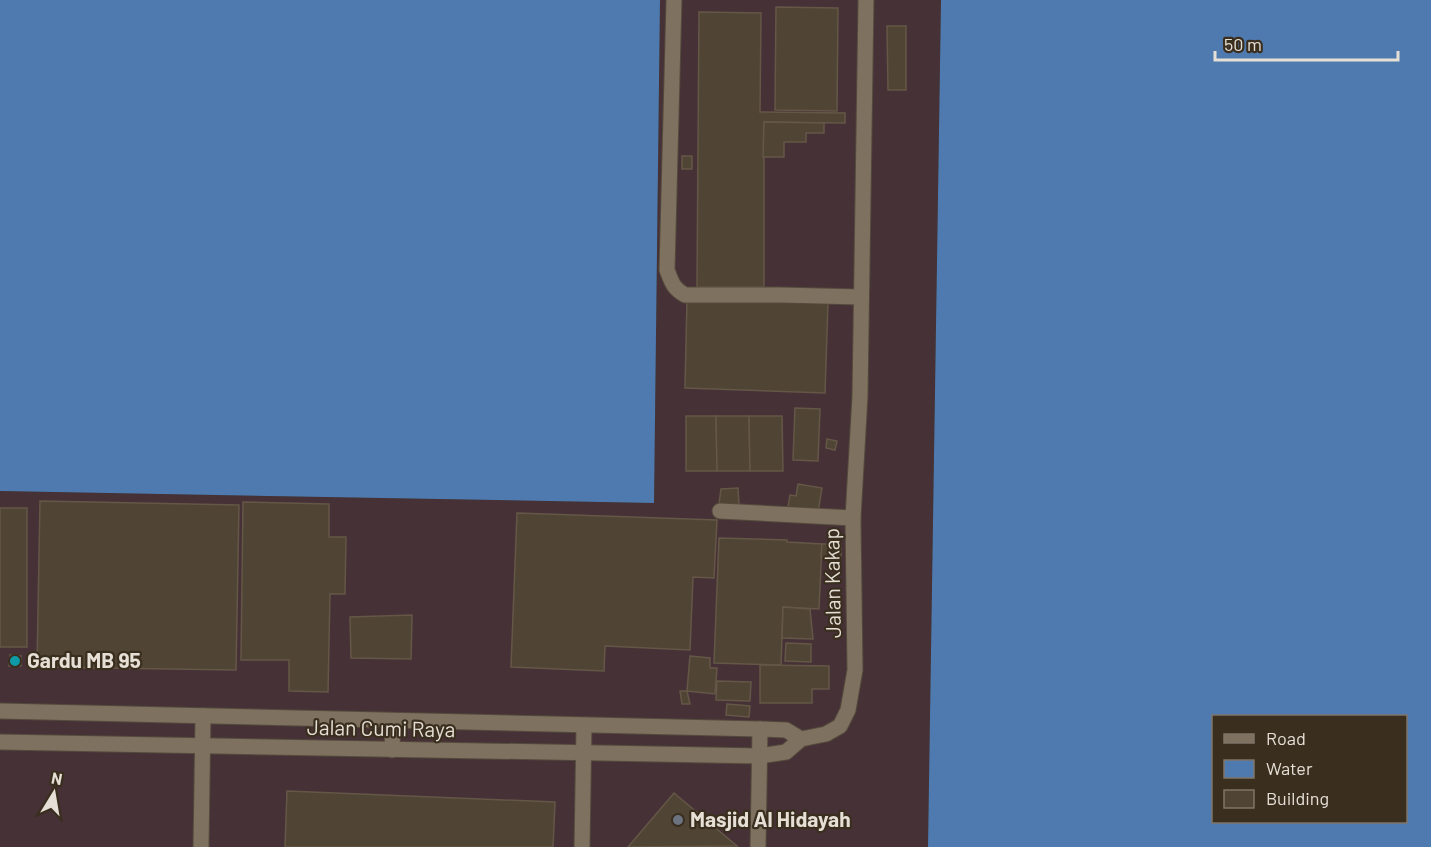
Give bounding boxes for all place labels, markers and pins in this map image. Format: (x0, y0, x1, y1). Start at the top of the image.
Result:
place label: Gardu MB 95 (27, 647, 141, 672)
marker: Gardu MB 95 (8, 654, 22, 668)
place label: Masjid Al Hidayah (690, 806, 851, 831)
marker: Masjid Al Hidayah (671, 813, 685, 827)

